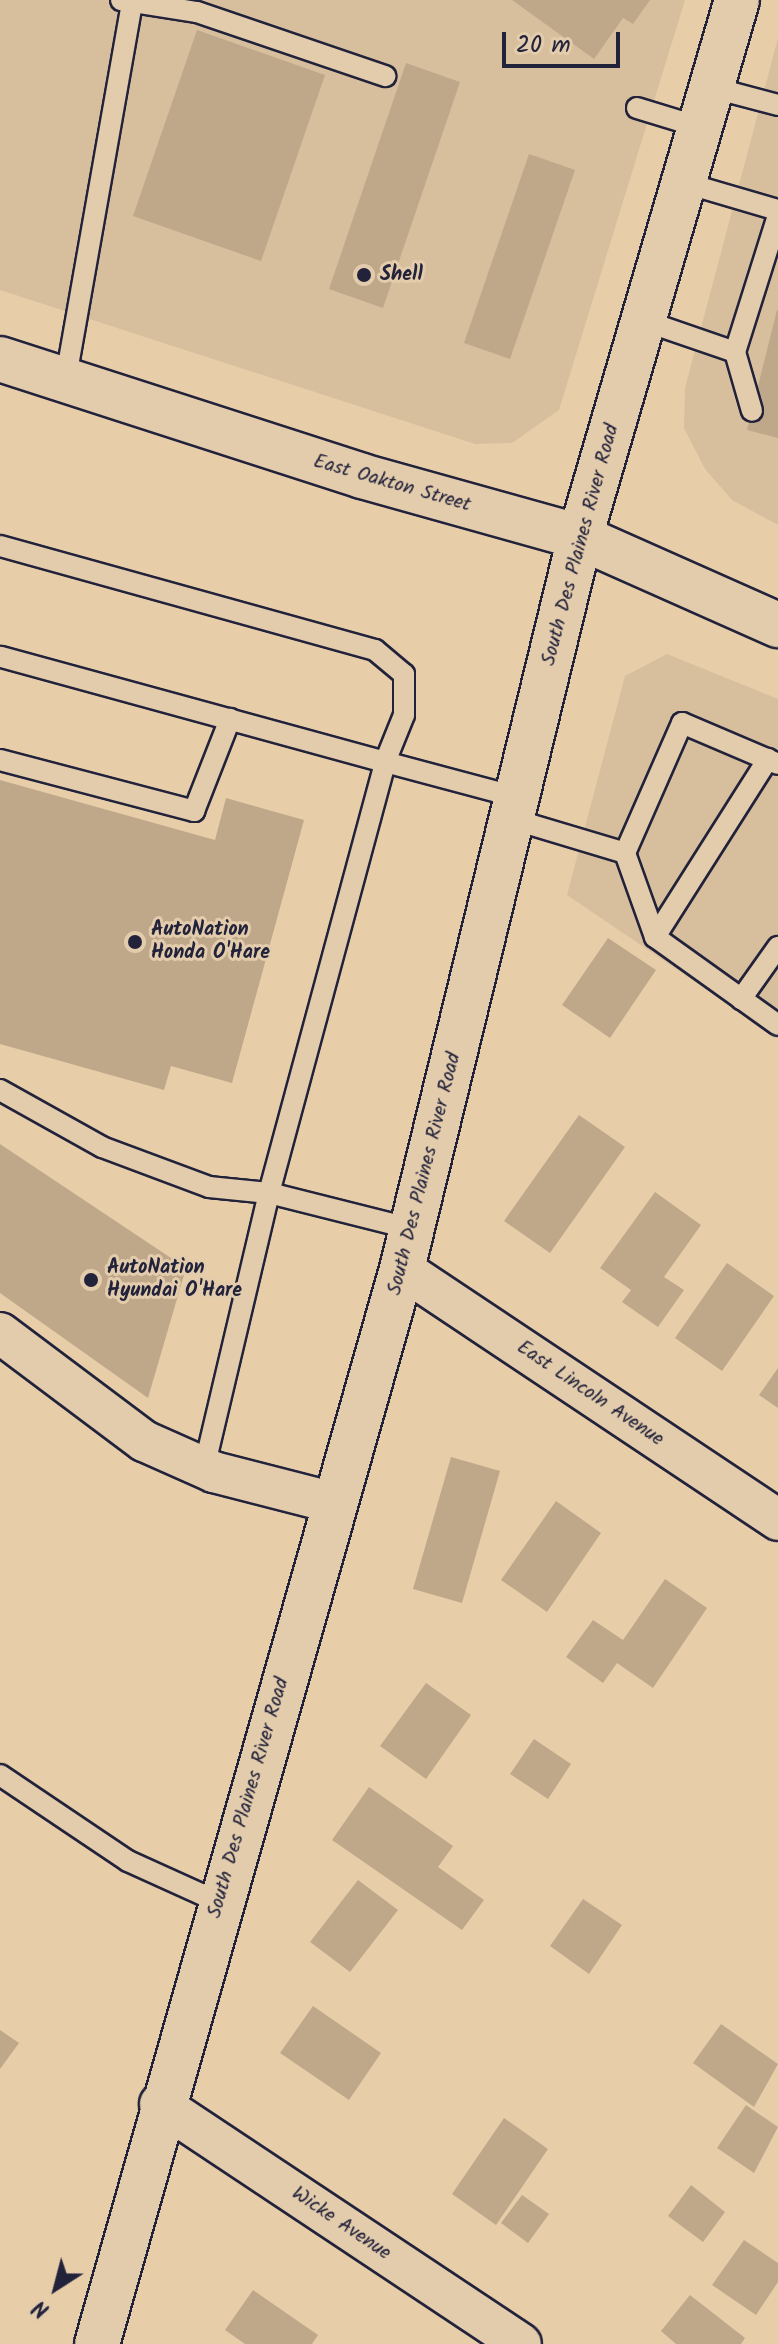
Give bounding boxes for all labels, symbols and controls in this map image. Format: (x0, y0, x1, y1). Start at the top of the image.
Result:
scale bar (506, 16, 624, 66)
text: 20 m (516, 26, 571, 65)
place label: Shell (380, 263, 423, 287)
marker: Shell (355, 266, 373, 284)
street label: South Des Plaines River Road (537, 422, 625, 668)
street label: East Oakton Street (311, 450, 473, 518)
place label: AutoNation Honda O'Hare (151, 918, 270, 965)
marker: AutoNation Honda O'Hare (126, 933, 144, 951)
street label: South Des Plaines River Road (383, 1050, 467, 1298)
place label: AutoNation Hyundai O'Hare (107, 1256, 242, 1303)
marker: AutoNation Hyundai O'Hare (82, 1271, 100, 1289)
street label: East Lincoln Avenue (512, 1336, 668, 1452)
street label: South Des Plaines River Road (203, 1675, 295, 1921)
street label: Wicke Avenue (287, 2182, 395, 2266)
north arrow (16, 2248, 96, 2328)
text: N (26, 2290, 58, 2326)

